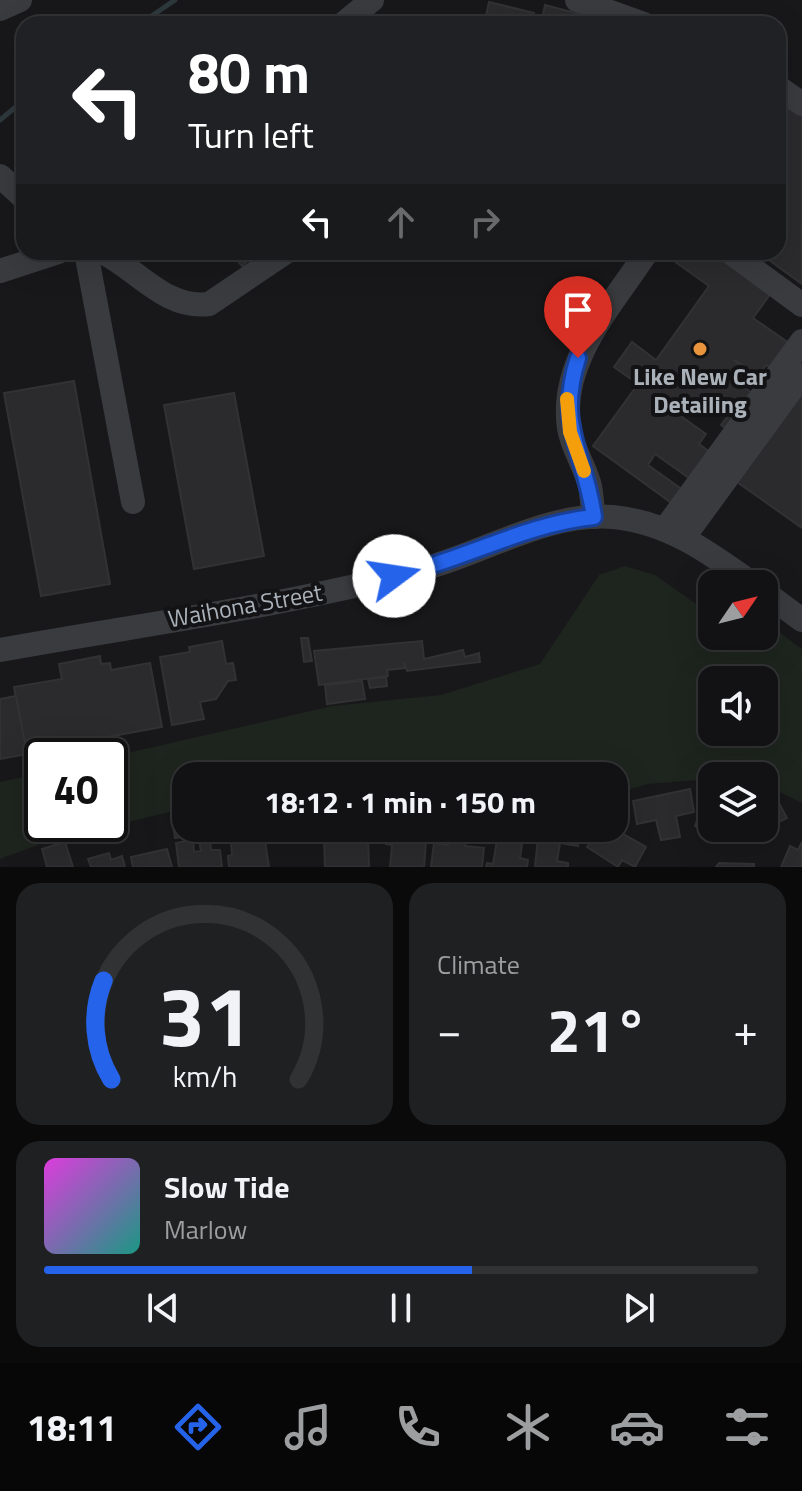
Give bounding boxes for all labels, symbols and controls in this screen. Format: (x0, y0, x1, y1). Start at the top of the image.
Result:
text: 80 m (188, 30, 310, 115)
icon: left (56, 48, 160, 152)
text: Turn left (188, 107, 314, 162)
icon: left (295, 200, 339, 244)
icon: ahead (379, 200, 423, 244)
icon: right (463, 200, 507, 244)
pin (544, 276, 612, 358)
icon: arrive (556, 288, 600, 332)
marker: Like New Car Detailing (691, 340, 709, 358)
place label: Like New Car Detailing (633, 358, 767, 422)
position arrow (352, 534, 436, 618)
north arrow (698, 570, 778, 650)
map controls (698, 570, 778, 842)
street label: Waihona Street (165, 574, 325, 636)
button: sound (698, 666, 778, 746)
speed limit sign: 40 (24, 738, 128, 842)
button: layers (698, 762, 778, 842)
text: 18:12 · 1 min · 150 m (264, 779, 536, 825)
text: Climate (437, 945, 520, 984)
text: 31 (158, 952, 251, 1078)
text: 21° (547, 984, 648, 1075)
text: − (437, 996, 462, 1063)
text: + (733, 996, 758, 1063)
text: km/h (172, 1055, 237, 1098)
text: Slow Tide (164, 1164, 289, 1210)
text: Marlow (164, 1210, 247, 1249)
icon: previous (141, 1286, 185, 1330)
icon: pause (379, 1286, 423, 1330)
icon: next (617, 1286, 661, 1330)
icon: directions (170, 1399, 226, 1455)
icon: music (280, 1399, 336, 1455)
icon: phone (390, 1399, 446, 1455)
icon: climate (500, 1399, 556, 1455)
icon: car (609, 1399, 665, 1455)
icon: filters (719, 1399, 775, 1455)
text: 18:11 (27, 1400, 117, 1455)

